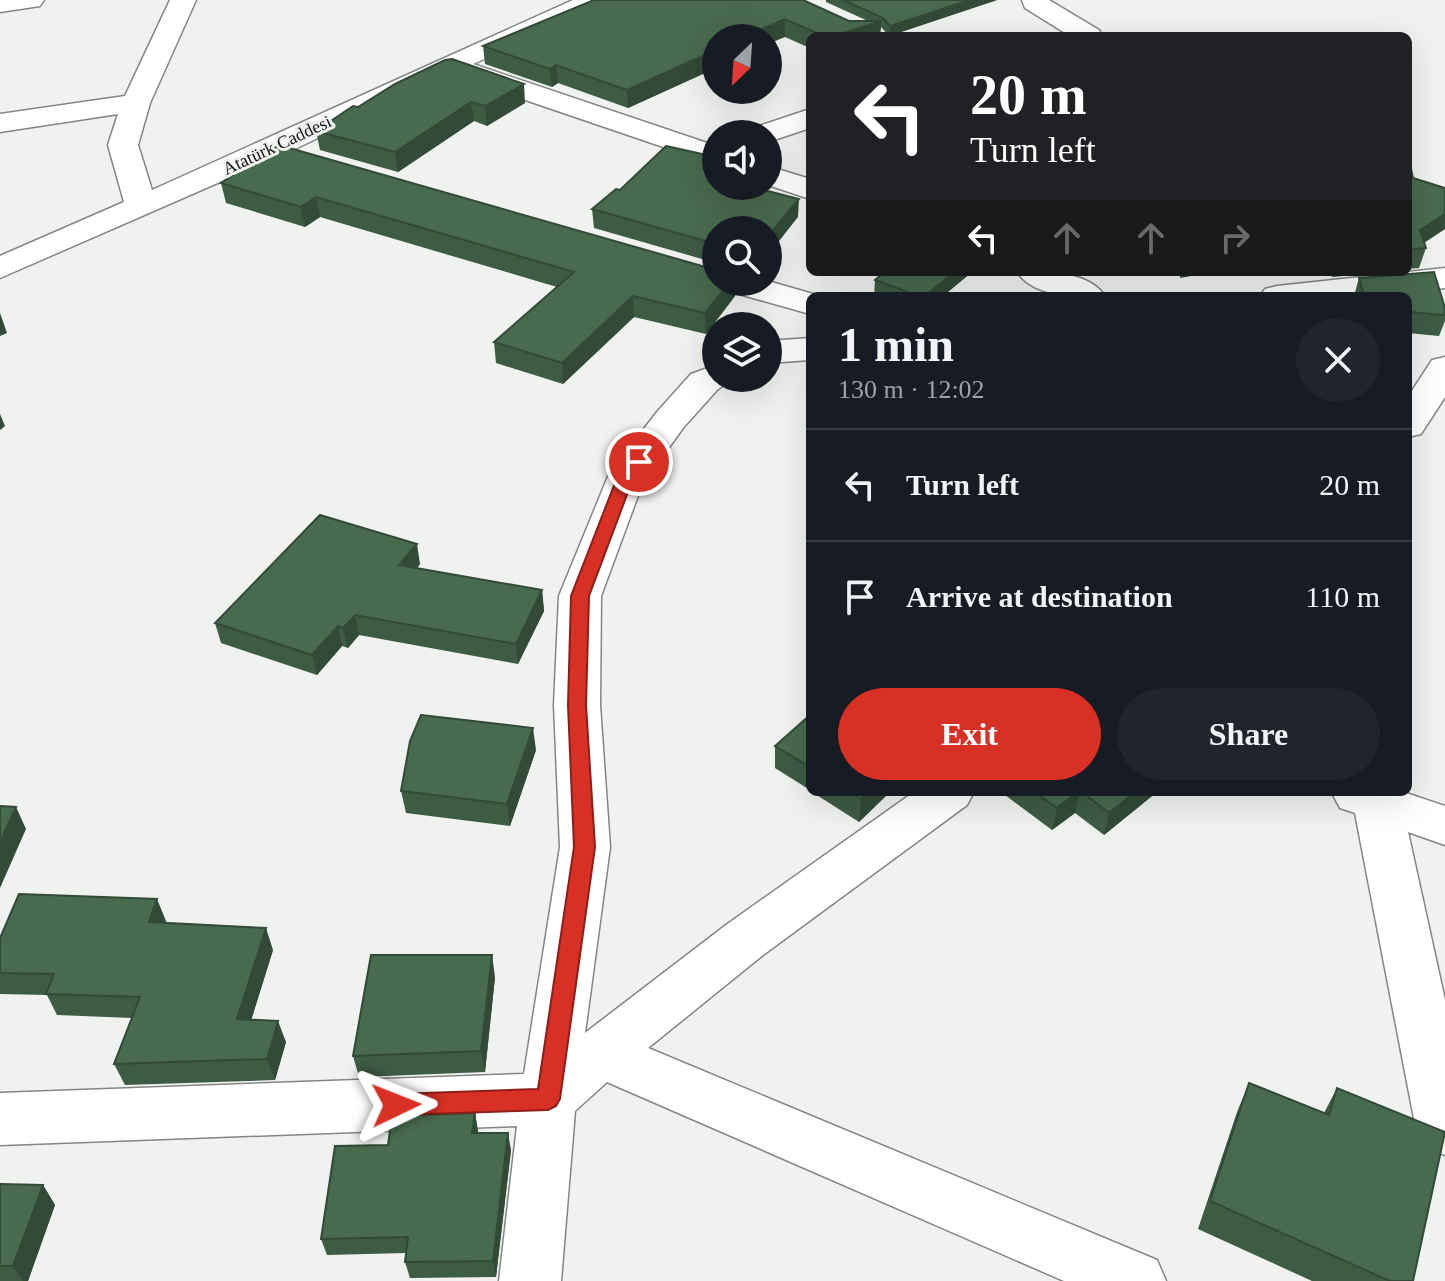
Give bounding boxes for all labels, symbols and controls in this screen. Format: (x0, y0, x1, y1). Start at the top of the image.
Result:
north arrow (702, 24, 782, 104)
map controls (702, 24, 782, 392)
icon: left (838, 64, 942, 168)
text: 20 m (970, 64, 1087, 126)
street label: Atatürk Caddesi (220, 111, 334, 179)
button: sound (702, 120, 782, 200)
text: Turn left (970, 130, 1096, 170)
button: search (702, 216, 782, 296)
icon: left (961, 216, 1005, 260)
icon: ahead (1045, 216, 1089, 260)
icon: ahead (1129, 216, 1173, 260)
icon: right (1213, 216, 1257, 260)
button: layers (702, 312, 782, 392)
text: 1 min (838, 318, 954, 371)
button: close (1296, 318, 1380, 402)
text: 130 m · 12:02 (838, 375, 985, 404)
pin (605, 428, 673, 496)
icon: arrive (617, 440, 661, 484)
icon: left (838, 463, 882, 507)
text: Turn left (906, 468, 1019, 501)
text: 20 m (1319, 468, 1380, 501)
icon: arrive (838, 575, 882, 619)
text: Arrive at destination (906, 580, 1173, 613)
text: 110 m (1305, 580, 1380, 613)
button: Exit (838, 688, 1101, 780)
button: Share (1117, 688, 1380, 780)
position arrow (354, 1063, 438, 1147)

